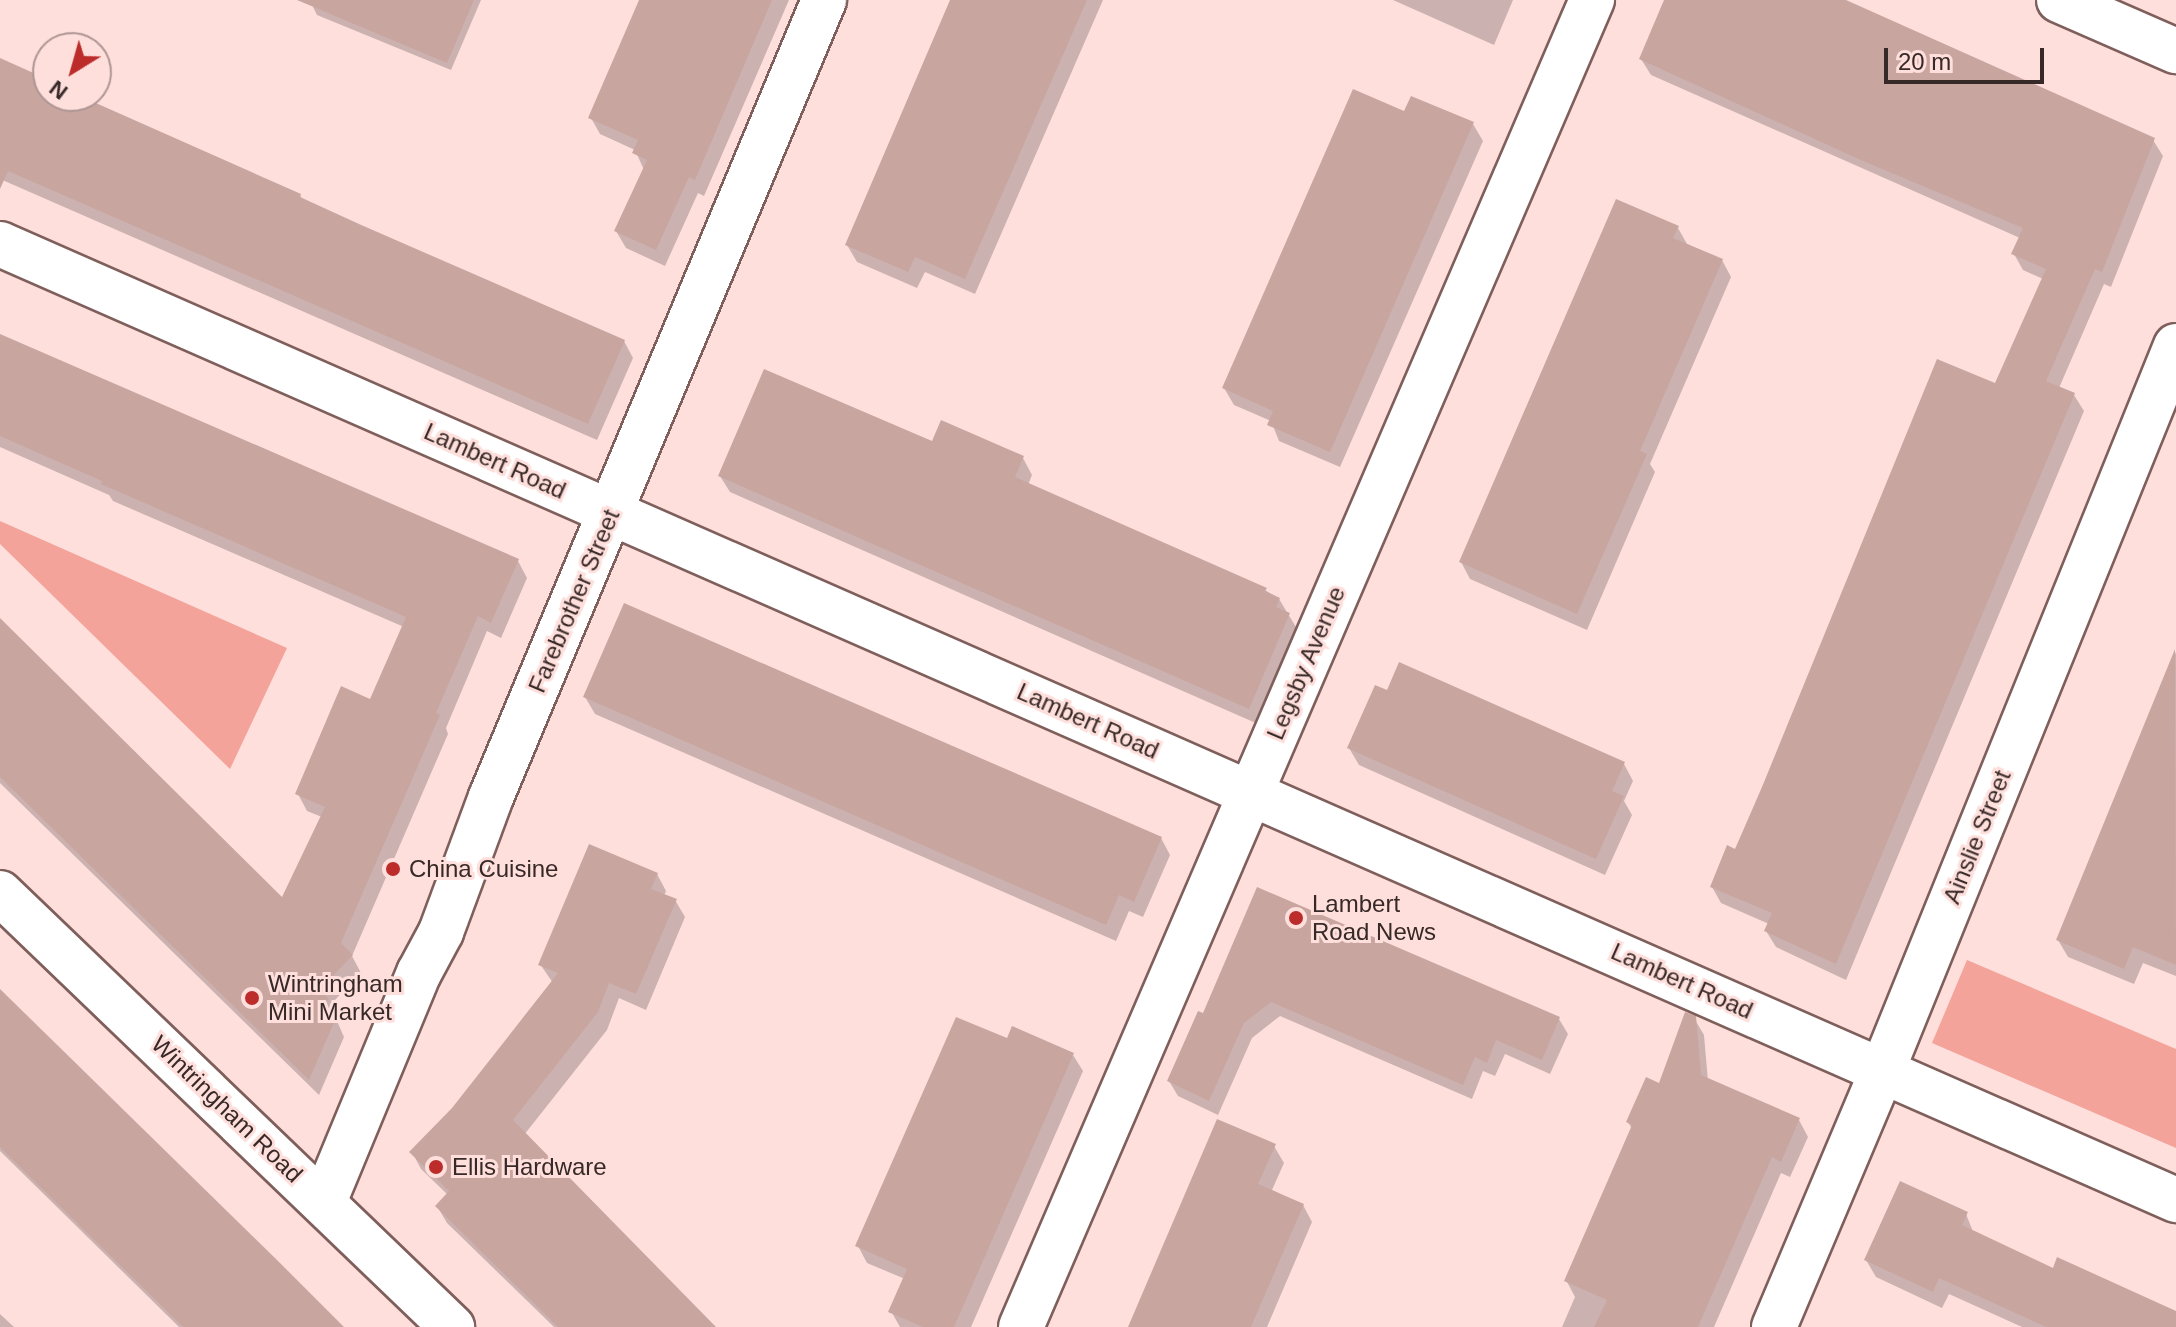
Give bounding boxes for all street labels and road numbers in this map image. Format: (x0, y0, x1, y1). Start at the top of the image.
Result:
street label: Lambert Road (420, 417, 570, 505)
street label: Farebrother Street (522, 505, 626, 697)
street label: Legsby Avenue (1261, 581, 1351, 745)
street label: Lambert Road (1013, 677, 1163, 765)
street label: Ainslie Street (1937, 766, 2017, 908)
street label: Lambert Road (1607, 937, 1757, 1025)
street label: Wintringham Road (146, 1030, 308, 1188)

